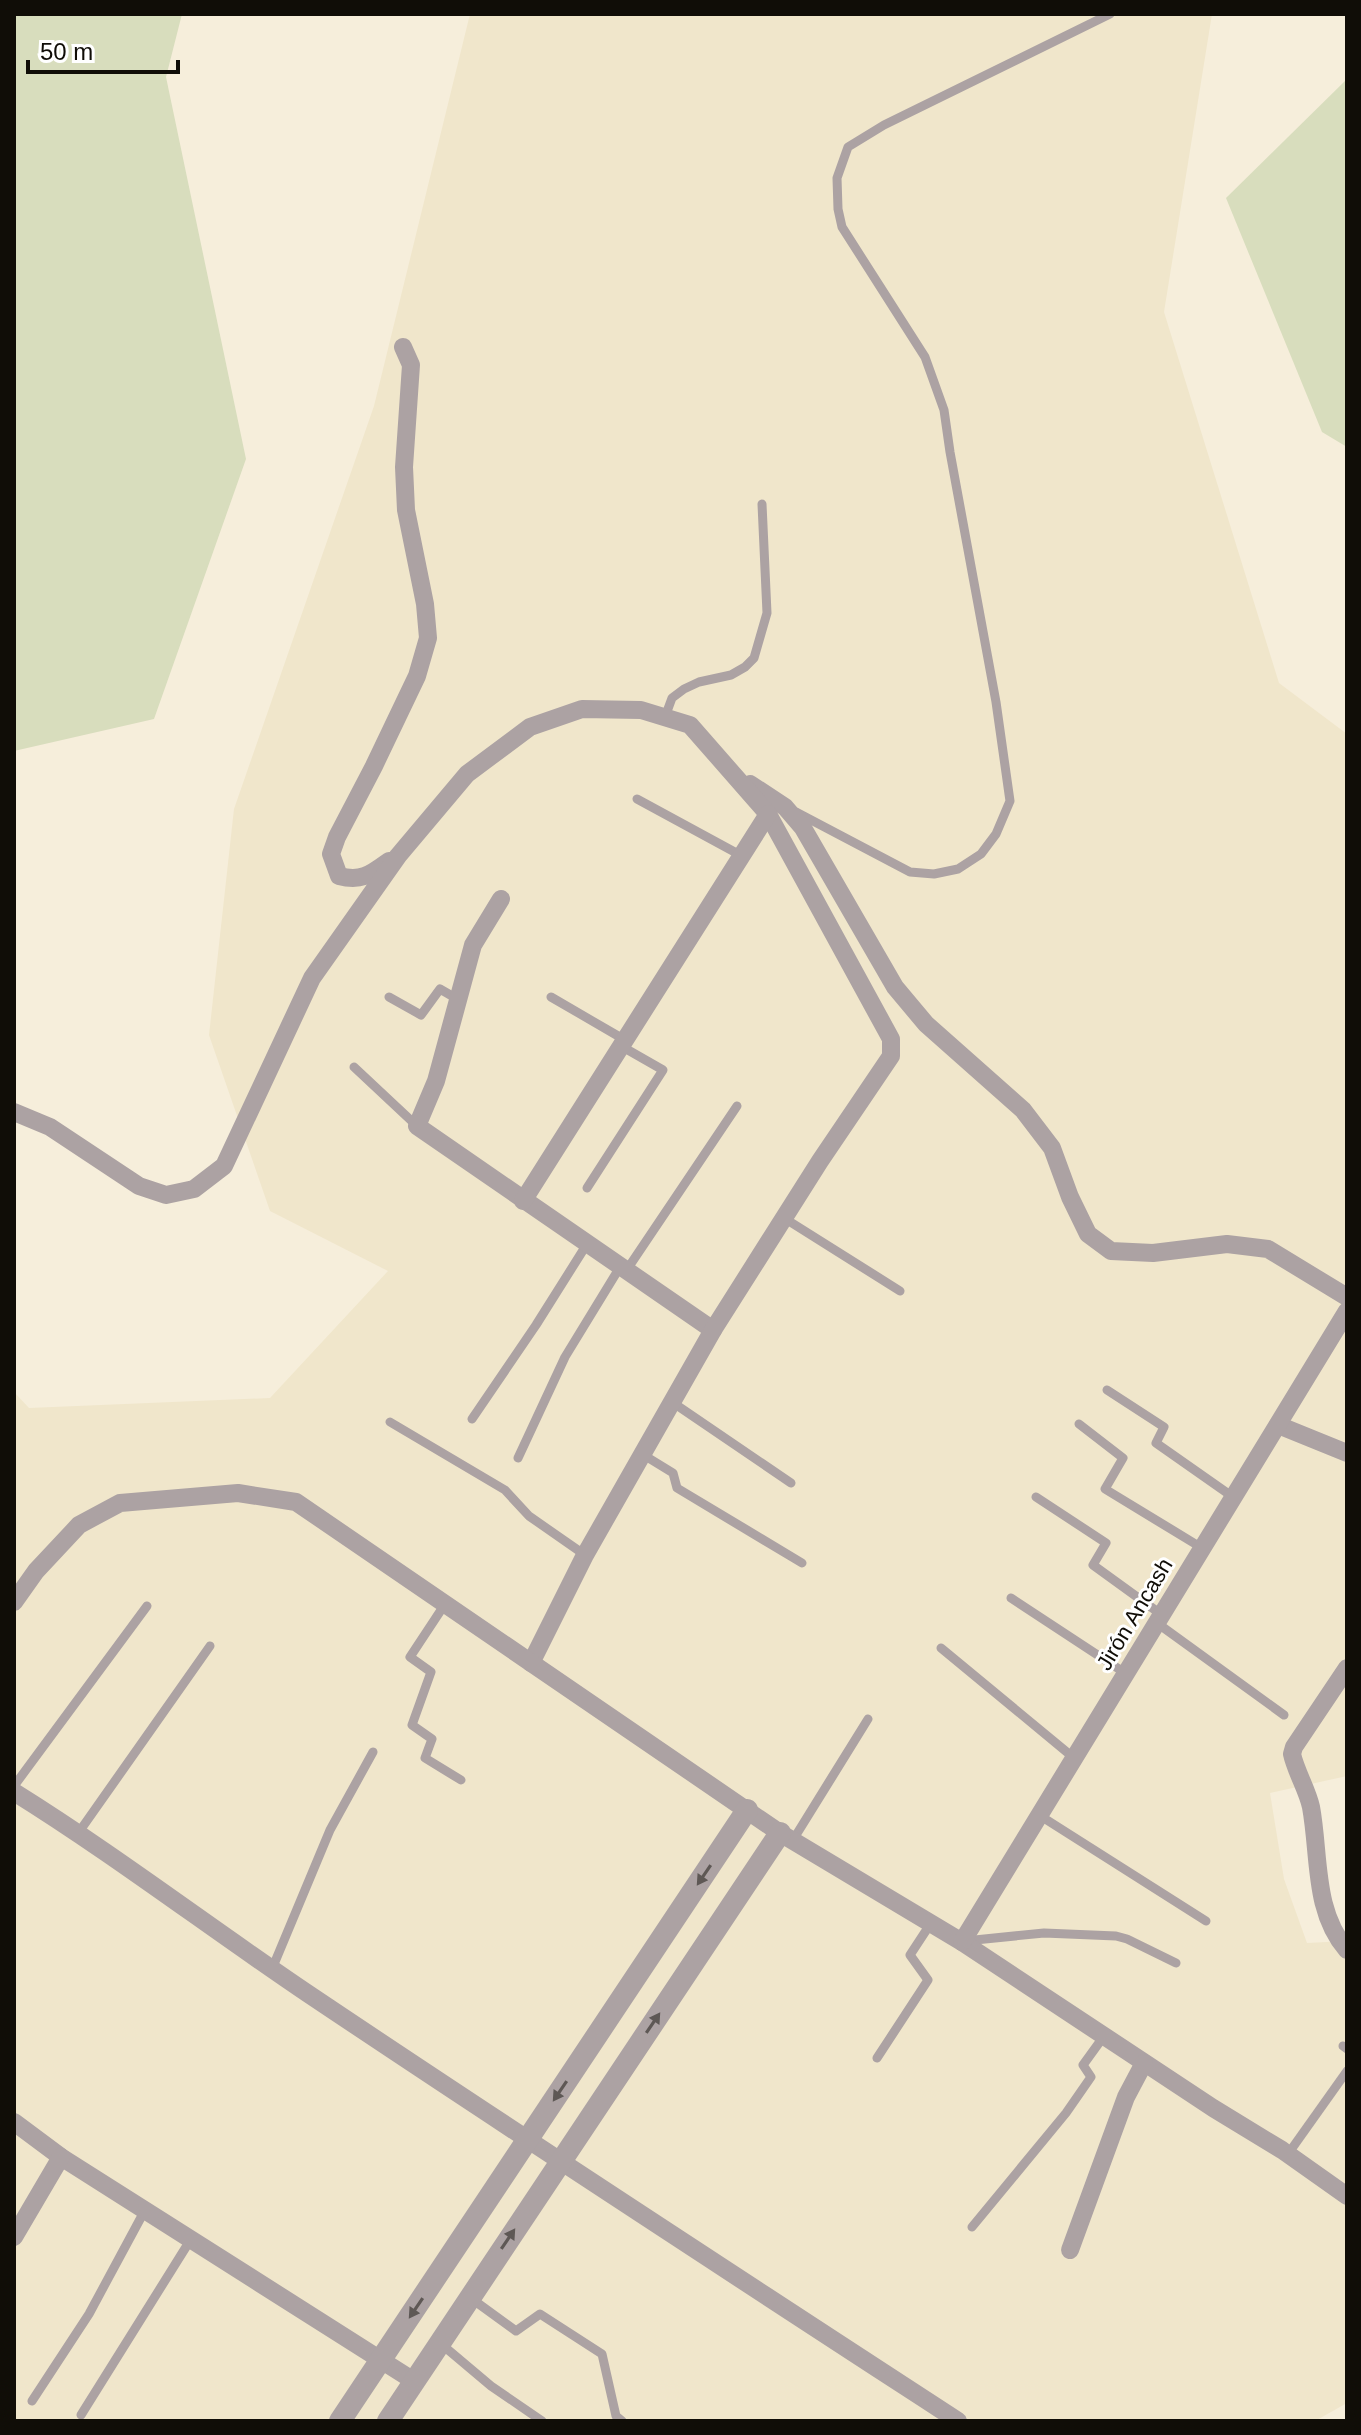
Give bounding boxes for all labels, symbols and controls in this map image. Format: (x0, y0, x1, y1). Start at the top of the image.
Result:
scale bar (28, 24, 178, 74)
text: 50 m (40, 38, 93, 65)
street label: Jirón Ancash (1091, 1554, 1178, 1675)
one-way arrow (697, 1864, 712, 1885)
one-way arrow (645, 2012, 660, 2034)
one-way arrow (553, 2081, 568, 2102)
one-way arrow (501, 2229, 516, 2250)
one-way arrow (409, 2297, 424, 2319)

